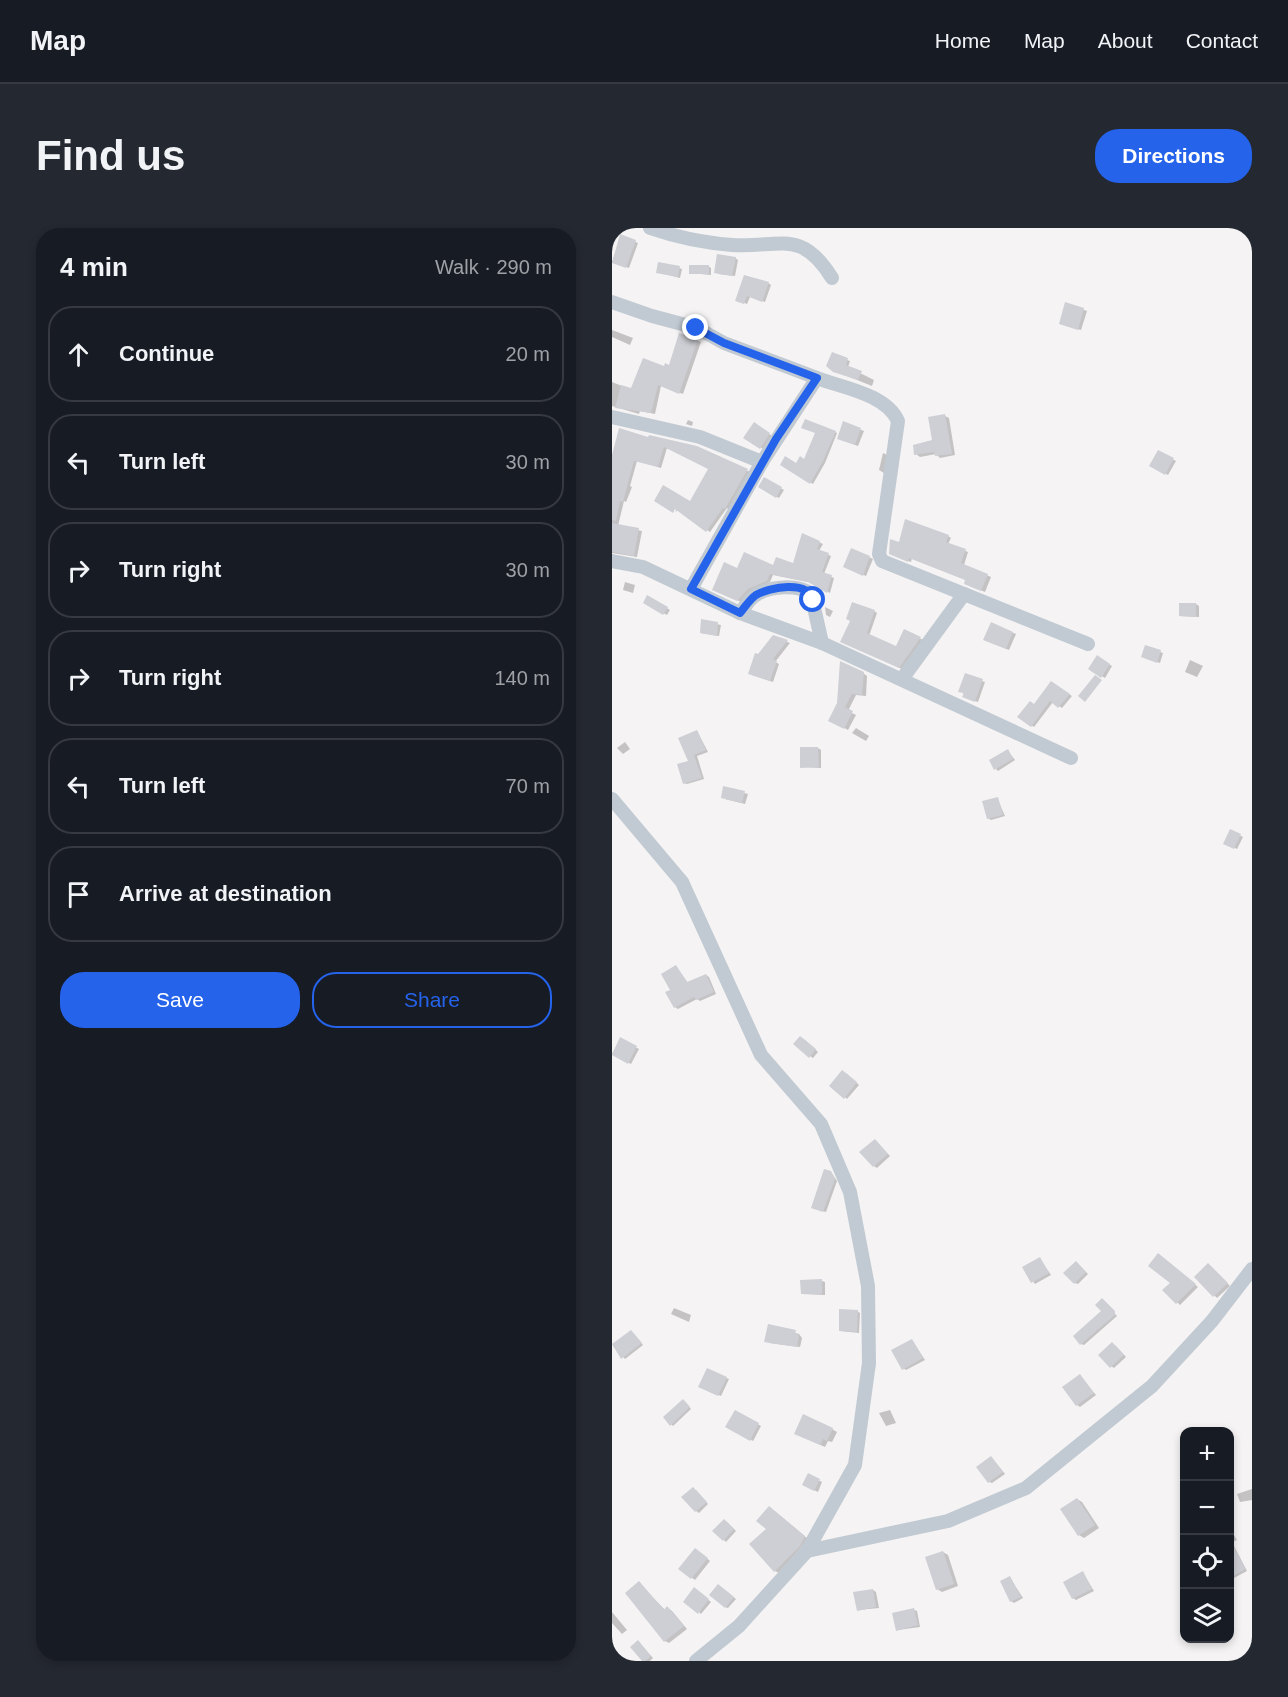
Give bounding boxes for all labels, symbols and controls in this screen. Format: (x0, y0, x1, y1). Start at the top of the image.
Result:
text: Map (30, 25, 86, 56)
text: Home (935, 29, 991, 52)
text: Map (1024, 29, 1065, 52)
text: About (1098, 29, 1153, 52)
text: Contact (1186, 29, 1258, 52)
button: Directions (1095, 129, 1252, 183)
text: Find us (36, 132, 185, 179)
text: 4 min (60, 252, 128, 282)
text: Walk · 290 m (435, 256, 552, 278)
route end (682, 314, 708, 340)
icon: ahead (62, 338, 95, 371)
text: Continue (119, 341, 214, 366)
text: 20 m (506, 343, 550, 365)
icon: left (62, 446, 95, 479)
text: Turn left (119, 449, 205, 474)
text: 30 m (506, 451, 550, 473)
icon: right (62, 554, 95, 587)
text: Turn right (119, 557, 221, 582)
text: 30 m (506, 559, 550, 581)
route start (799, 586, 825, 612)
icon: right (62, 662, 95, 695)
text: Turn right (119, 665, 221, 690)
text: 140 m (494, 667, 550, 689)
icon: left (62, 770, 95, 803)
text: Turn left (119, 773, 205, 798)
text: 70 m (506, 775, 550, 797)
icon: arrive (62, 878, 95, 911)
text: Arrive at destination (119, 881, 332, 906)
button: Save (60, 972, 300, 1028)
button: Share (312, 972, 552, 1028)
map controls (1180, 1427, 1234, 1643)
button: + (1180, 1427, 1234, 1481)
button: − (1180, 1481, 1234, 1535)
button: locate (1180, 1535, 1234, 1589)
button: layers (1180, 1589, 1234, 1643)

